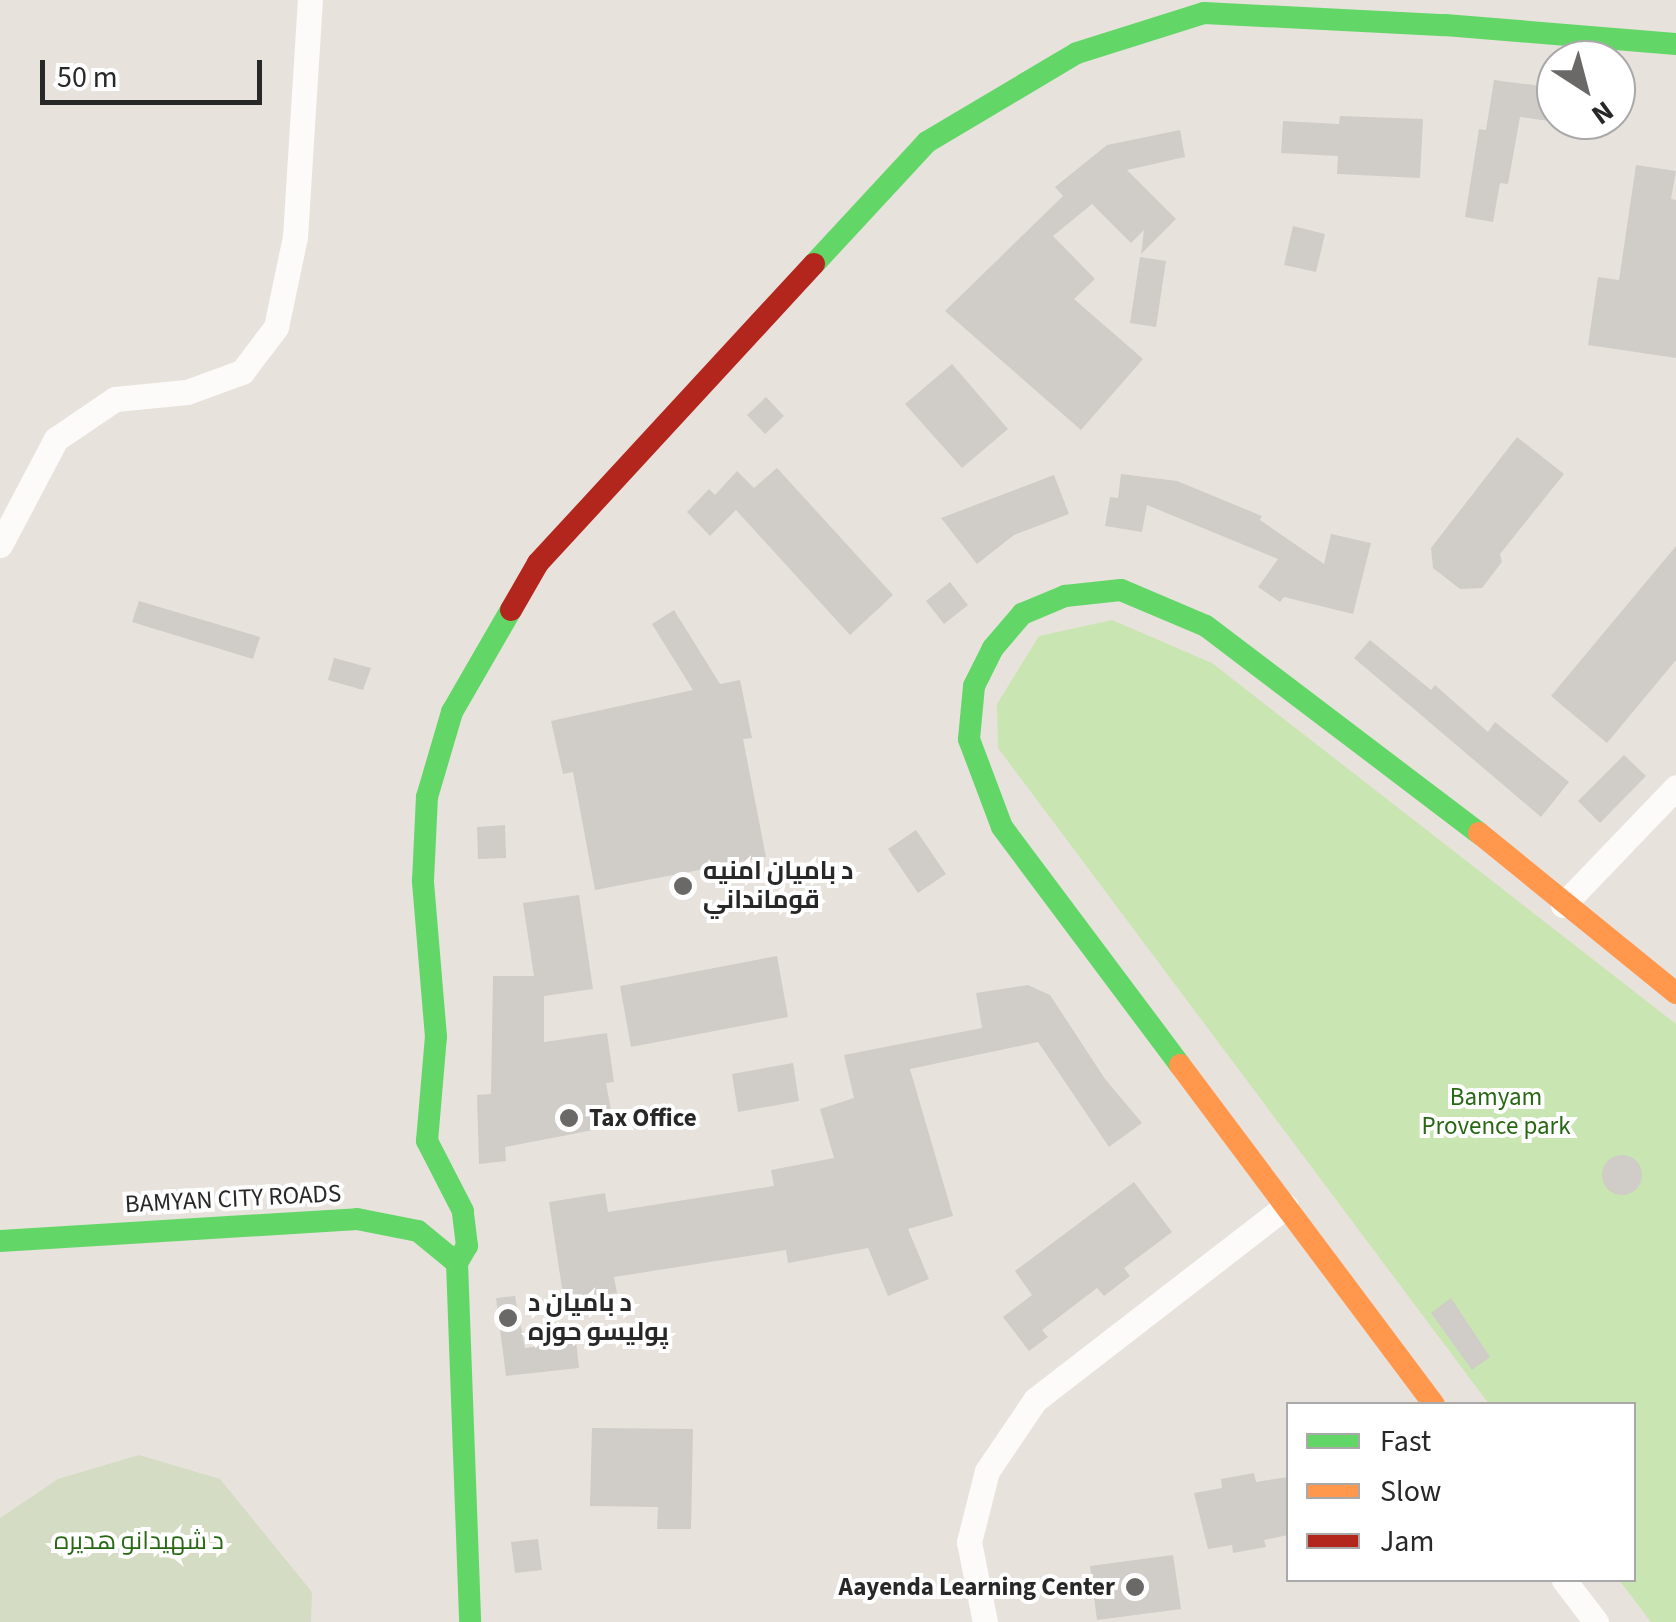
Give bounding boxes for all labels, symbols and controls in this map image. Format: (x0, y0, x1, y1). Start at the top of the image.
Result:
scale bar (45, 40, 268, 102)
north arrow (1536, 40, 1636, 140)
text: 50 m (57, 56, 118, 99)
text: N (1583, 91, 1622, 134)
place label: د بامیان امنیه قومانداني (703, 857, 853, 916)
marker: د بامیان امنیه قومانداني (672, 875, 694, 897)
park label: Bamyam Provence park (1421, 1083, 1571, 1142)
place label: Tax Office (589, 1103, 697, 1133)
marker: Tax Office (558, 1107, 580, 1129)
street label: BAMYAN CITY ROADS (124, 1178, 342, 1220)
place label: د بامیان د پولیسو حوزه (528, 1289, 669, 1348)
marker: د بامیان د پولیسو حوزه (497, 1307, 519, 1329)
legend (1286, 1402, 1636, 1582)
text: Fast (1380, 1420, 1431, 1463)
text: Slow (1380, 1470, 1441, 1513)
text: Jam (1380, 1520, 1434, 1563)
park label: د شهیدانو هدیره (54, 1526, 224, 1556)
place label: Aayenda Learning Center (839, 1572, 1115, 1602)
marker: Aayenda Learning Center (1124, 1576, 1146, 1598)

